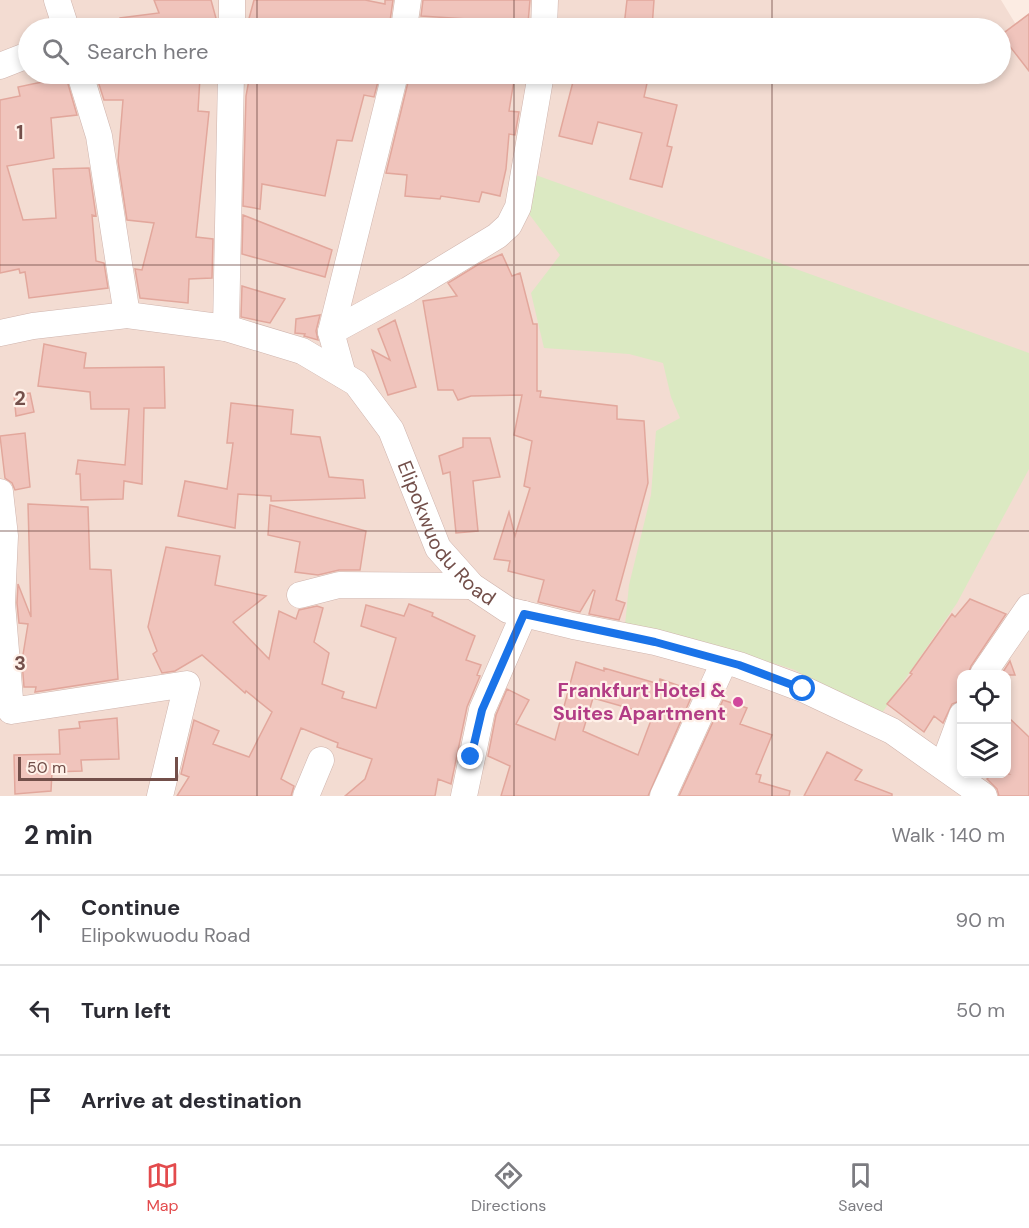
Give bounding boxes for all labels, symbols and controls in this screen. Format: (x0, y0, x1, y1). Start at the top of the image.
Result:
search box (18, 18, 1011, 84)
icon: search (39, 35, 72, 68)
text: Search here (87, 37, 208, 66)
text: 1 (16, 119, 24, 145)
text: 2 (14, 385, 26, 411)
street label: Elipokwuodu Road (392, 457, 501, 611)
text: 3 (14, 650, 26, 676)
map controls (957, 670, 1011, 778)
button: locate (957, 670, 1011, 724)
route start (789, 675, 815, 701)
place label: Frankfurt Hotel & Suites Apartment (553, 677, 726, 726)
marker: Frankfurt Hotel & Suites Apartment (731, 695, 745, 709)
button: layers (957, 724, 1011, 778)
route end (457, 743, 483, 769)
scale bar (18, 754, 178, 782)
text: 50 m (27, 757, 66, 778)
text: 2 min (24, 818, 93, 852)
text: Walk · 140 m (891, 822, 1005, 848)
text: Continue (81, 893, 180, 922)
icon: ahead (24, 904, 57, 937)
text: 90 m (956, 907, 1005, 933)
text: Elipokwuodu Road (81, 922, 250, 948)
icon: left (24, 994, 57, 1027)
text: Turn left (81, 996, 171, 1025)
text: 50 m (956, 997, 1005, 1023)
icon: arrive (24, 1084, 57, 1117)
text: Arrive at destination (81, 1086, 302, 1115)
tab: Map (146, 1159, 179, 1216)
tab: Directions (471, 1159, 546, 1216)
tab: Saved (838, 1159, 883, 1216)

